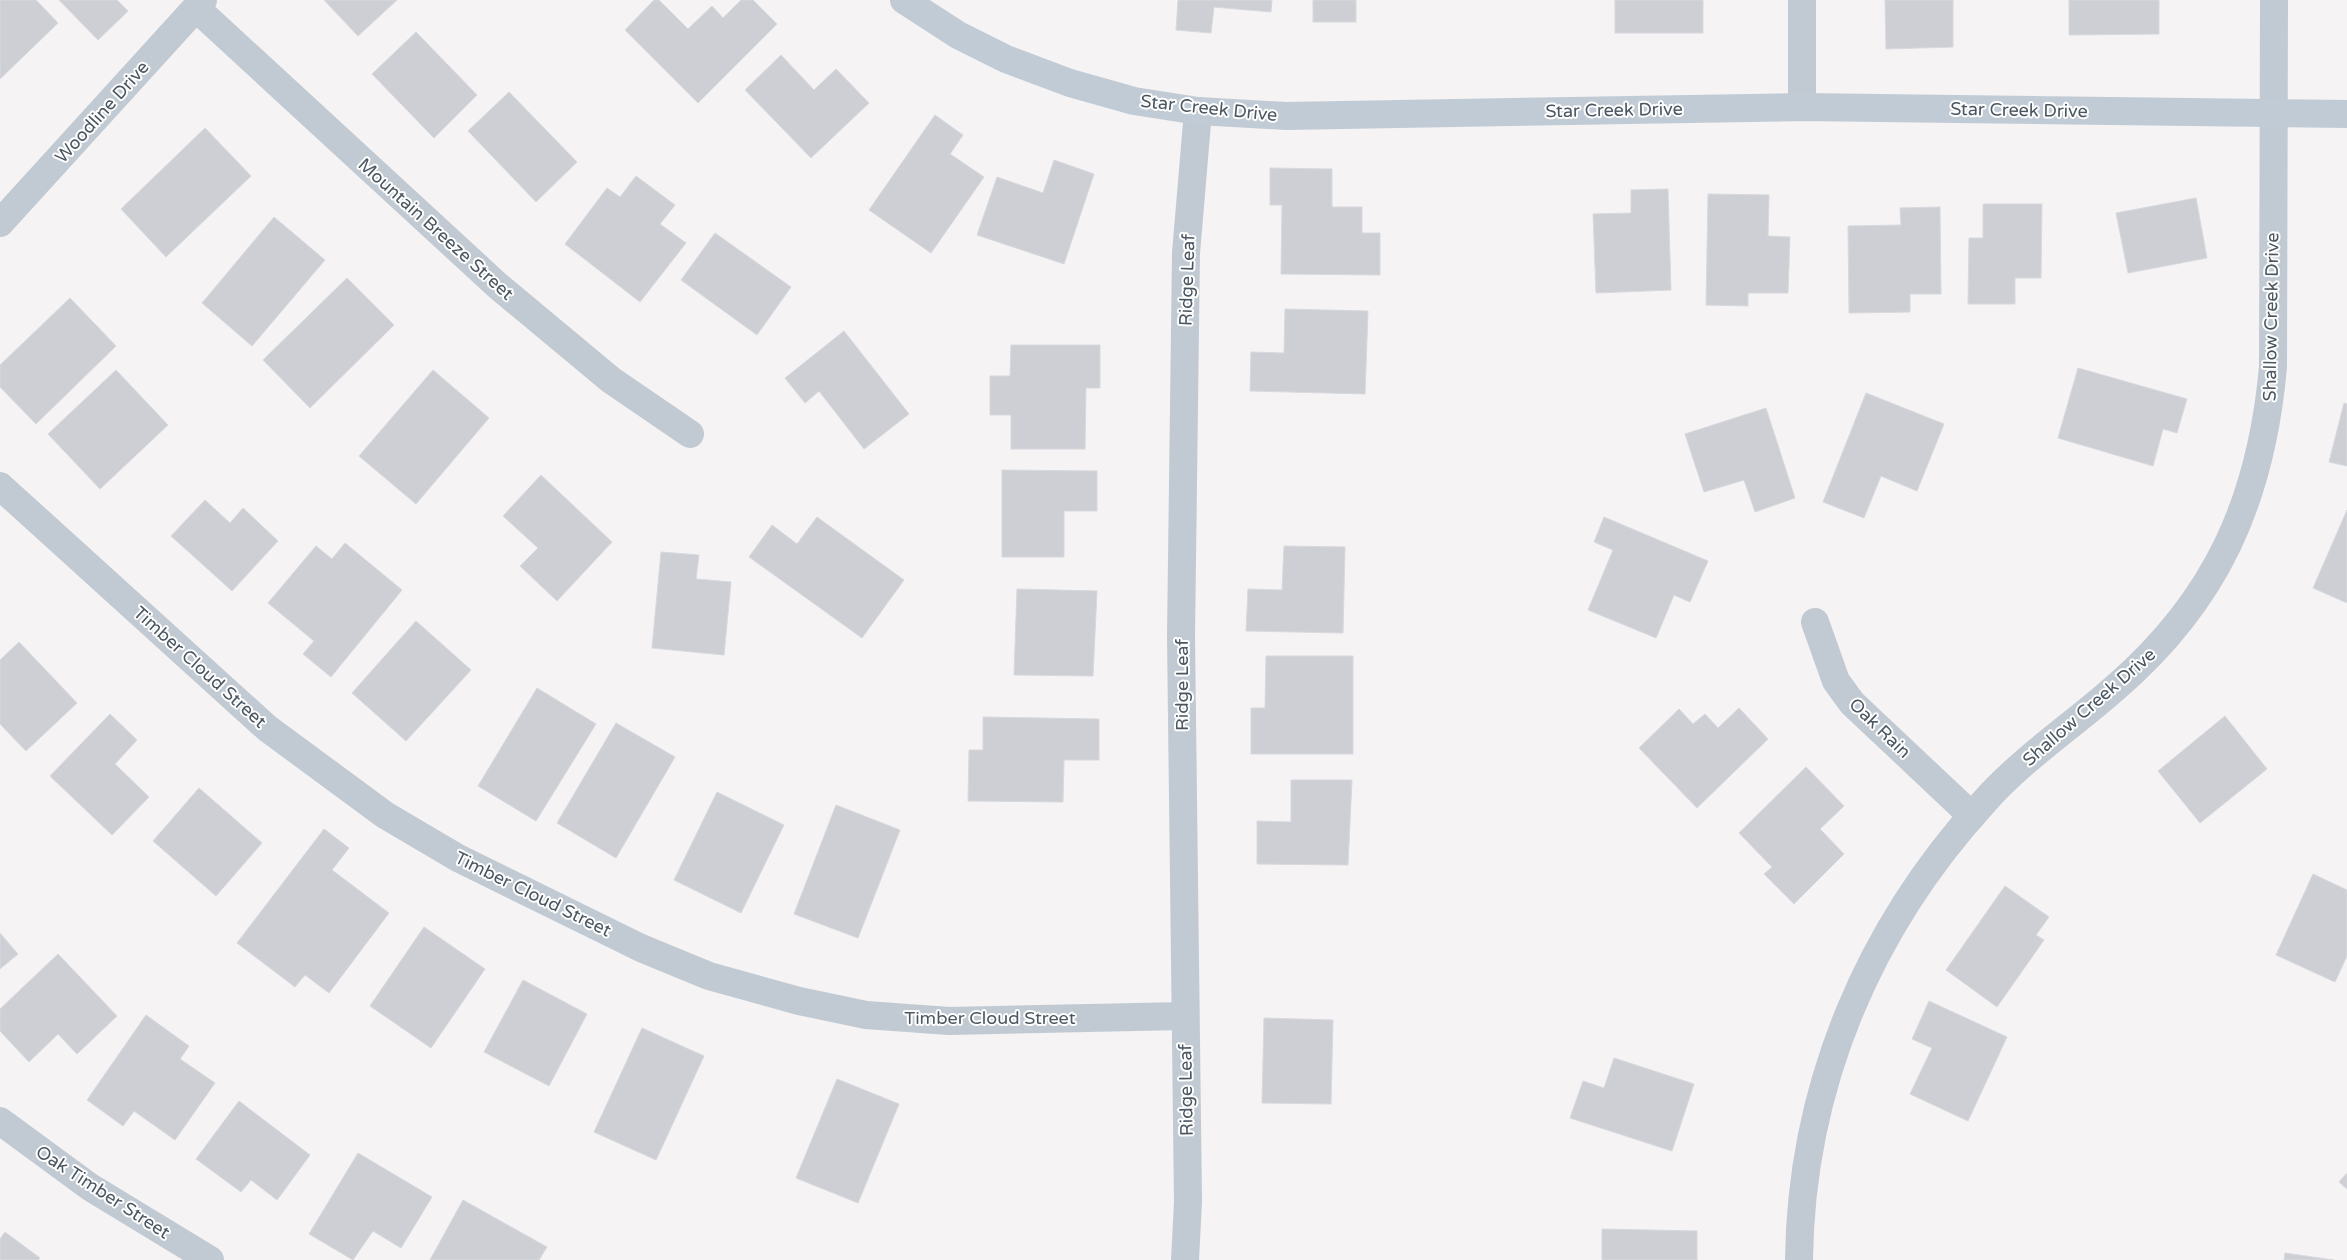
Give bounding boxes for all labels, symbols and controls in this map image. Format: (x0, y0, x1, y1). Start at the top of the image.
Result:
street label: Woodline Drive (50, 56, 154, 168)
street label: Star Creek Drive (1139, 90, 1279, 126)
street label: Star Creek Drive (1545, 98, 1683, 122)
street label: Star Creek Drive (1950, 98, 2088, 122)
street label: Mountain Breeze Street (354, 153, 518, 305)
street label: Shallow Creek Drive (2259, 232, 2283, 402)
street label: Ridge Leaf (1174, 233, 1200, 326)
street label: Timber Cloud Street (129, 602, 271, 733)
street label: Ridge Leaf (1171, 639, 1193, 731)
street label: Shallow Creek Drive (2018, 643, 2160, 771)
street label: Oak Rain (1845, 693, 1915, 763)
street label: Timber Cloud Street (451, 847, 615, 941)
street label: Timber Cloud Street (904, 1007, 1076, 1029)
street label: Ridge Leaf (1174, 1044, 1198, 1136)
street label: Oak Timber Street (32, 1140, 174, 1244)

